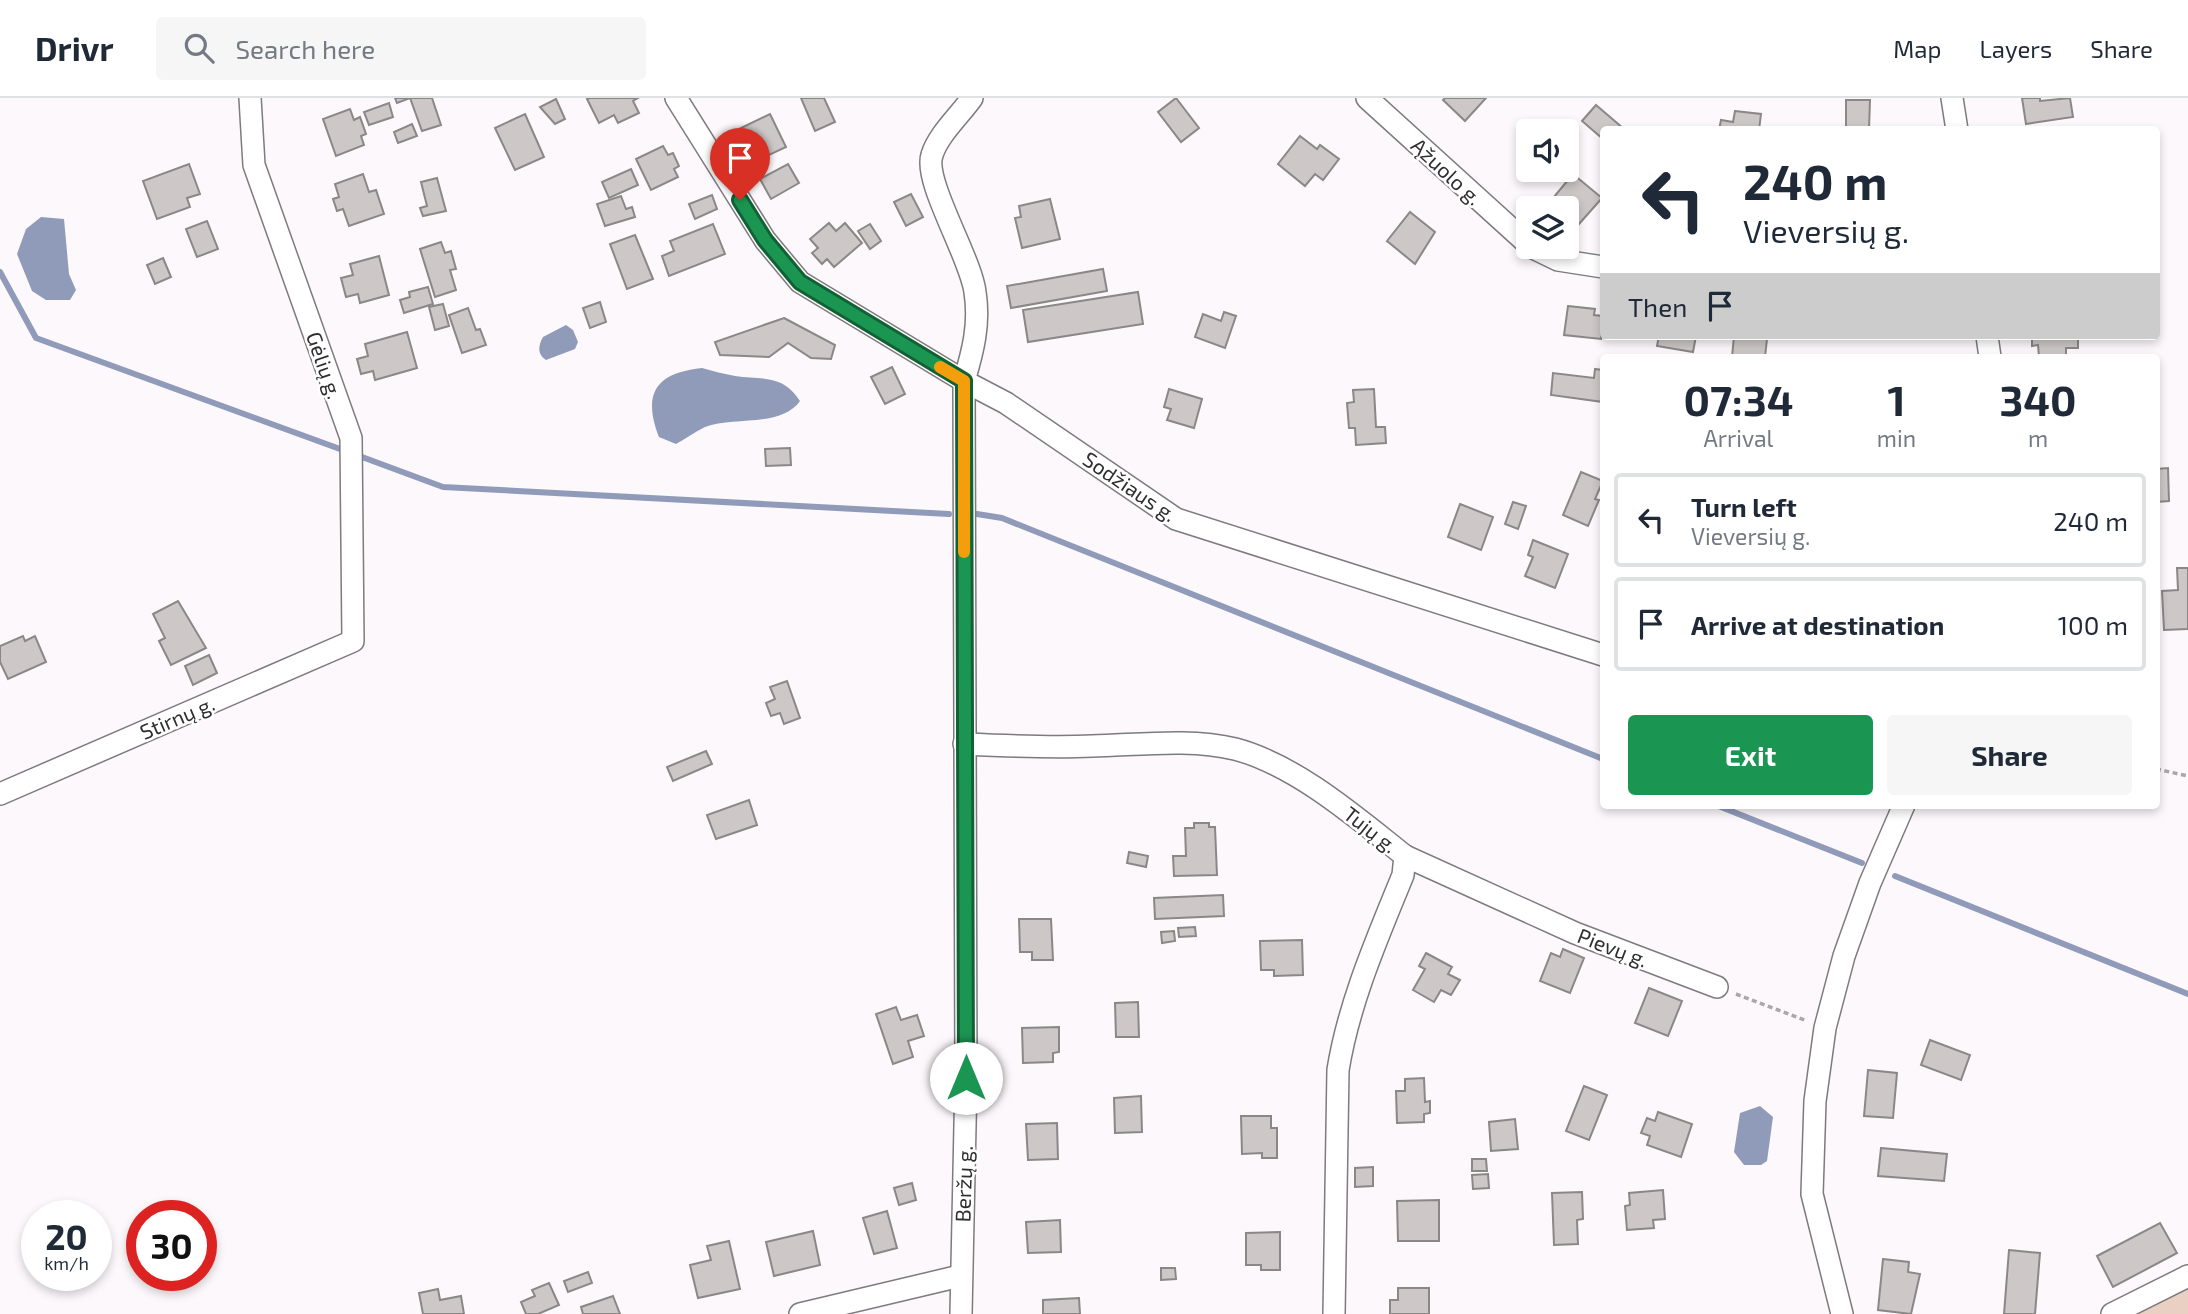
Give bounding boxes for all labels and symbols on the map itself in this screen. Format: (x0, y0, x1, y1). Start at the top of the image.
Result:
pin (710, 128, 770, 200)
street label: Ąžuolo g. (1407, 132, 1487, 210)
street label: Gėlių g. (302, 328, 348, 402)
street label: Sodžiaus g. (1079, 446, 1181, 526)
street label: Stirnų g. (136, 690, 218, 744)
street label: Tujų g. (1339, 800, 1403, 858)
street label: Pievų g. (1574, 922, 1652, 972)
position arrow (929, 1041, 1003, 1115)
street label: Beržų g. (949, 1145, 977, 1223)
speed limit sign: 30 (126, 1200, 217, 1291)

